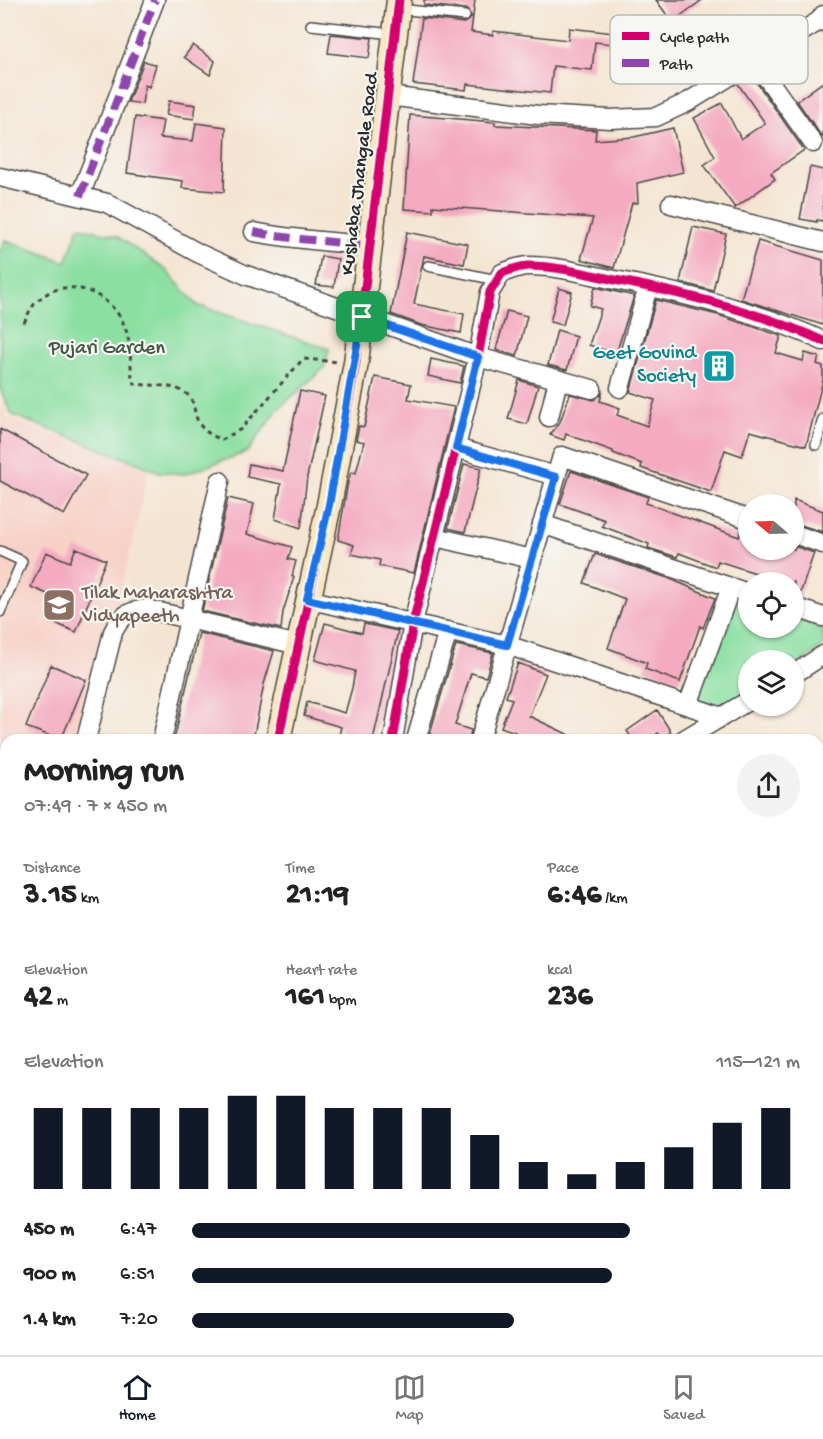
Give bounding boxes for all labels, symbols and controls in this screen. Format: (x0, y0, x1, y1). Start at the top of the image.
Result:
legend (610, 15, 808, 84)
text: Cycle path (660, 30, 730, 49)
text: Path (659, 57, 693, 76)
street label: Kushaba Jhangale Road (337, 69, 385, 276)
pin (336, 291, 387, 342)
icon: arrive (345, 300, 378, 333)
park label: Pujari Garden (48, 338, 165, 361)
place label: Geet Govind Society (592, 343, 698, 389)
building icon: Geet Govind Society (701, 348, 737, 384)
north arrow (738, 494, 804, 560)
map controls (738, 494, 804, 716)
button: locate (738, 572, 804, 638)
place label: Tilak Maharashtra Vidyapeeth (81, 583, 234, 629)
school or university icon: Tilak Maharashtra Vidyapeeth (41, 587, 77, 623)
button: layers (738, 650, 804, 716)
text: Morning run (24, 754, 184, 792)
button: share (737, 754, 800, 817)
text: 07:49 · 7 × 450 m (24, 796, 167, 819)
text: Distance (24, 860, 81, 879)
text: Time (286, 860, 315, 879)
text: Pace (547, 860, 579, 879)
text: 3.15 (24, 879, 77, 914)
text: 21:19 (286, 879, 349, 914)
text: 6:46 (547, 879, 601, 914)
text: km (77, 890, 99, 909)
text: /km (601, 890, 627, 909)
text: Elevation (24, 962, 88, 981)
text: Heart rate (286, 962, 357, 981)
text: kcal (547, 962, 572, 981)
text: 42 (24, 981, 53, 1016)
text: 161 (286, 981, 325, 1016)
text: 236 (547, 981, 593, 1016)
text: m (53, 992, 68, 1011)
text: bpm (325, 992, 357, 1011)
text: Elevation (24, 1052, 104, 1075)
text: 115–121 m (716, 1052, 800, 1075)
text: 450 m (24, 1219, 74, 1242)
text: 6:47 (120, 1219, 156, 1242)
text: 900 m (24, 1264, 76, 1287)
text: 6:51 (120, 1264, 155, 1287)
text: 1.4 km (24, 1309, 76, 1332)
text: 7:20 (120, 1309, 158, 1332)
tab: Home (119, 1371, 156, 1426)
tab: Map (393, 1371, 426, 1426)
tab: Saved (663, 1371, 704, 1426)

